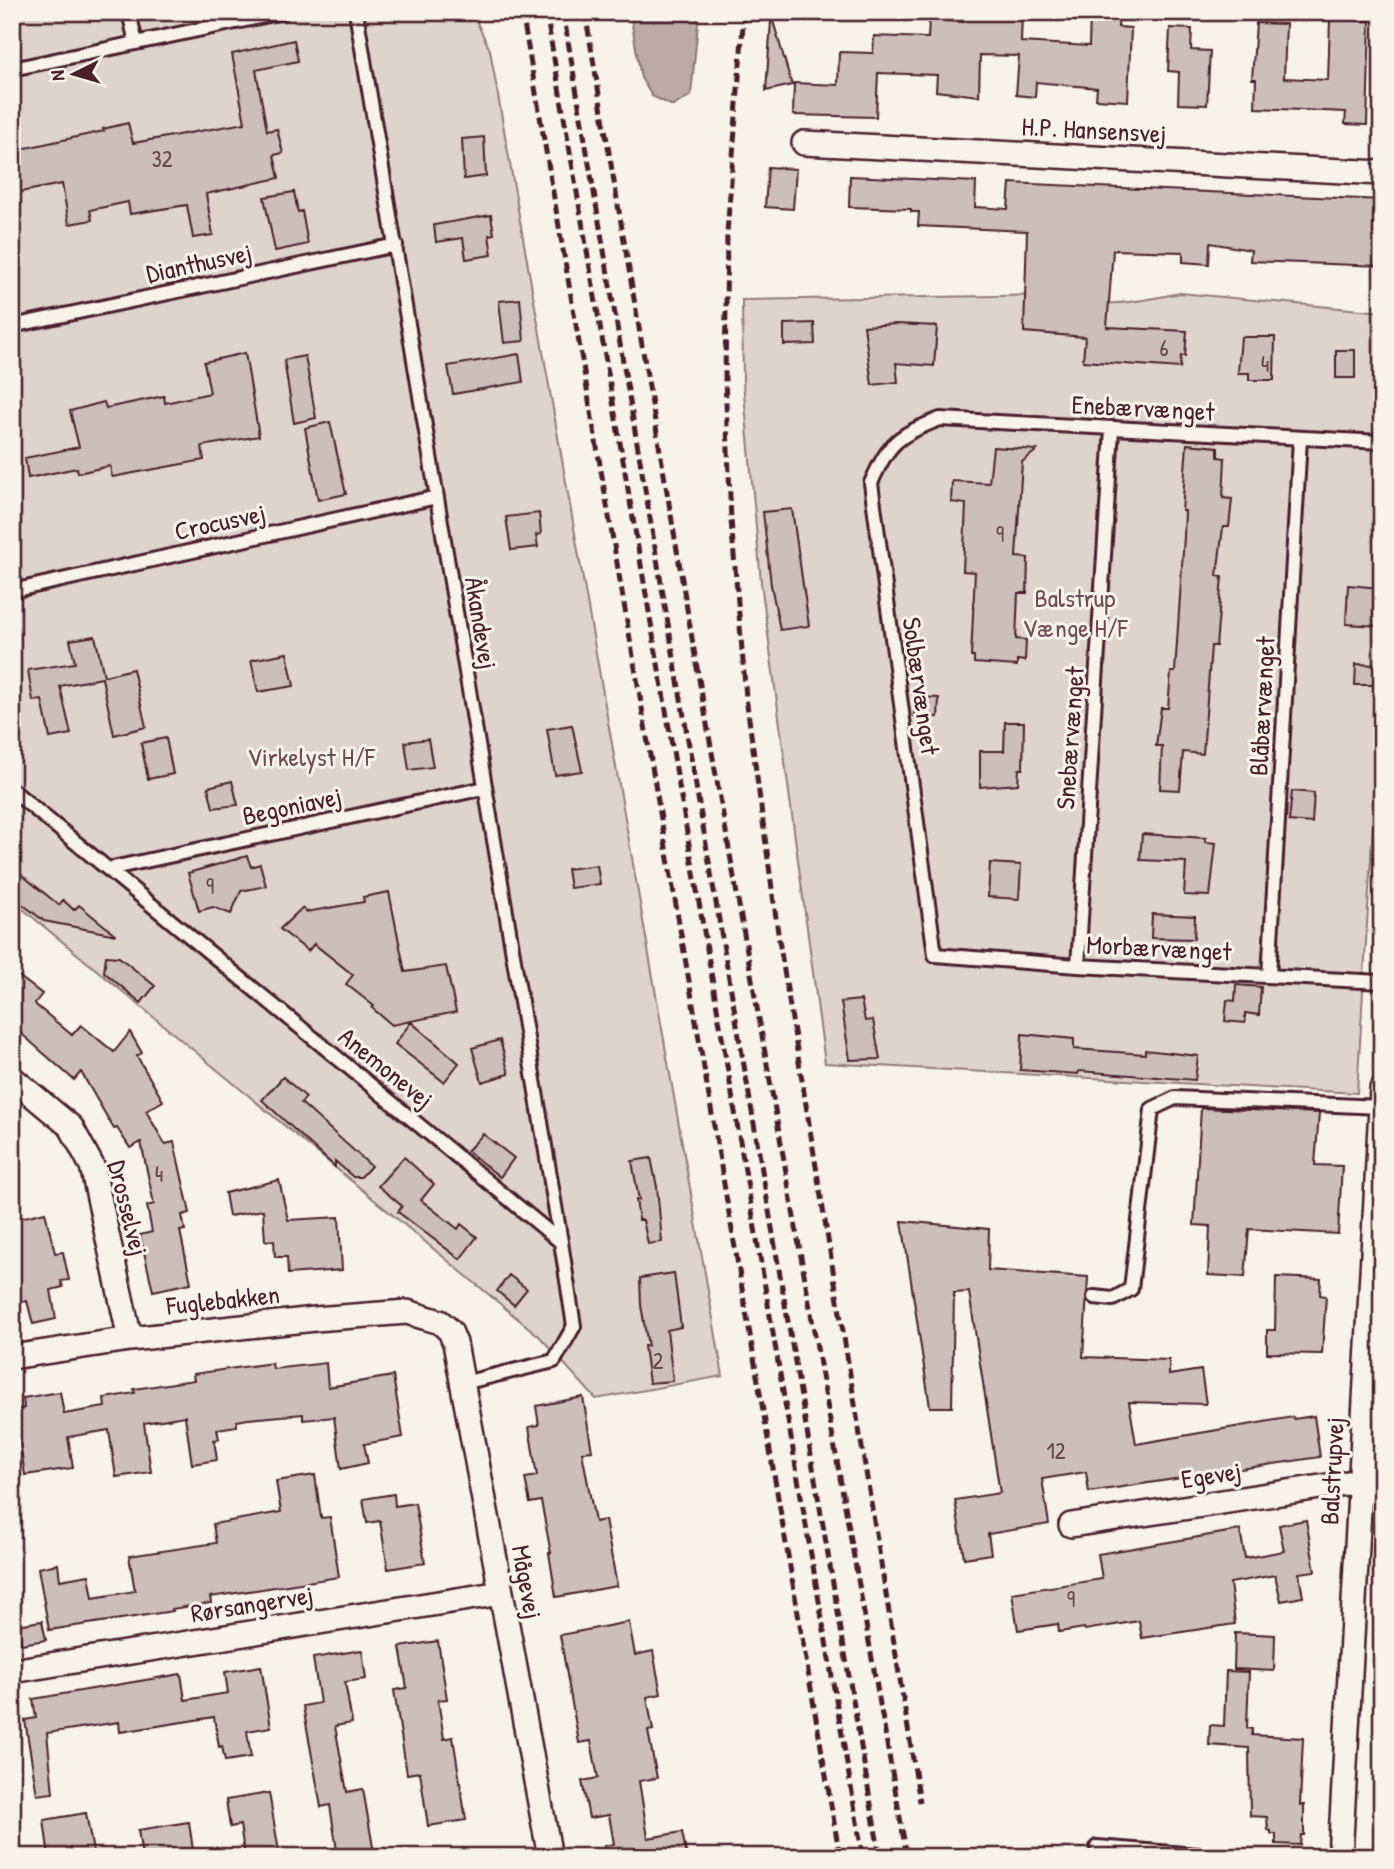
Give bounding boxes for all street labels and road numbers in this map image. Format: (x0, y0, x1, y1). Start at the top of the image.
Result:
street label: H.P. Hansensvej (1021, 108, 1167, 151)
street label: Dianthusvej (143, 234, 255, 291)
street label: Enebærvænget (1071, 386, 1216, 429)
street label: Crocusvej (171, 495, 269, 548)
street label: Åkandevej (457, 574, 506, 671)
street label: Solbærvænget (895, 615, 949, 758)
street label: Blåbærvænget (1240, 634, 1283, 777)
street label: Snebærvænget (1047, 664, 1092, 811)
street label: Begoniavej (239, 778, 345, 833)
street label: Morbærvænget (1086, 926, 1233, 969)
street label: Anemonevej (332, 1019, 441, 1116)
street label: Drosselvej (100, 1157, 157, 1259)
street label: Fuglebakken (164, 1276, 281, 1323)
street label: Balstrupvej (1311, 1416, 1352, 1526)
street label: Egevej (1178, 1453, 1243, 1497)
street label: Mågevej (504, 1542, 551, 1622)
street label: Rørsangervej (188, 1577, 316, 1630)

